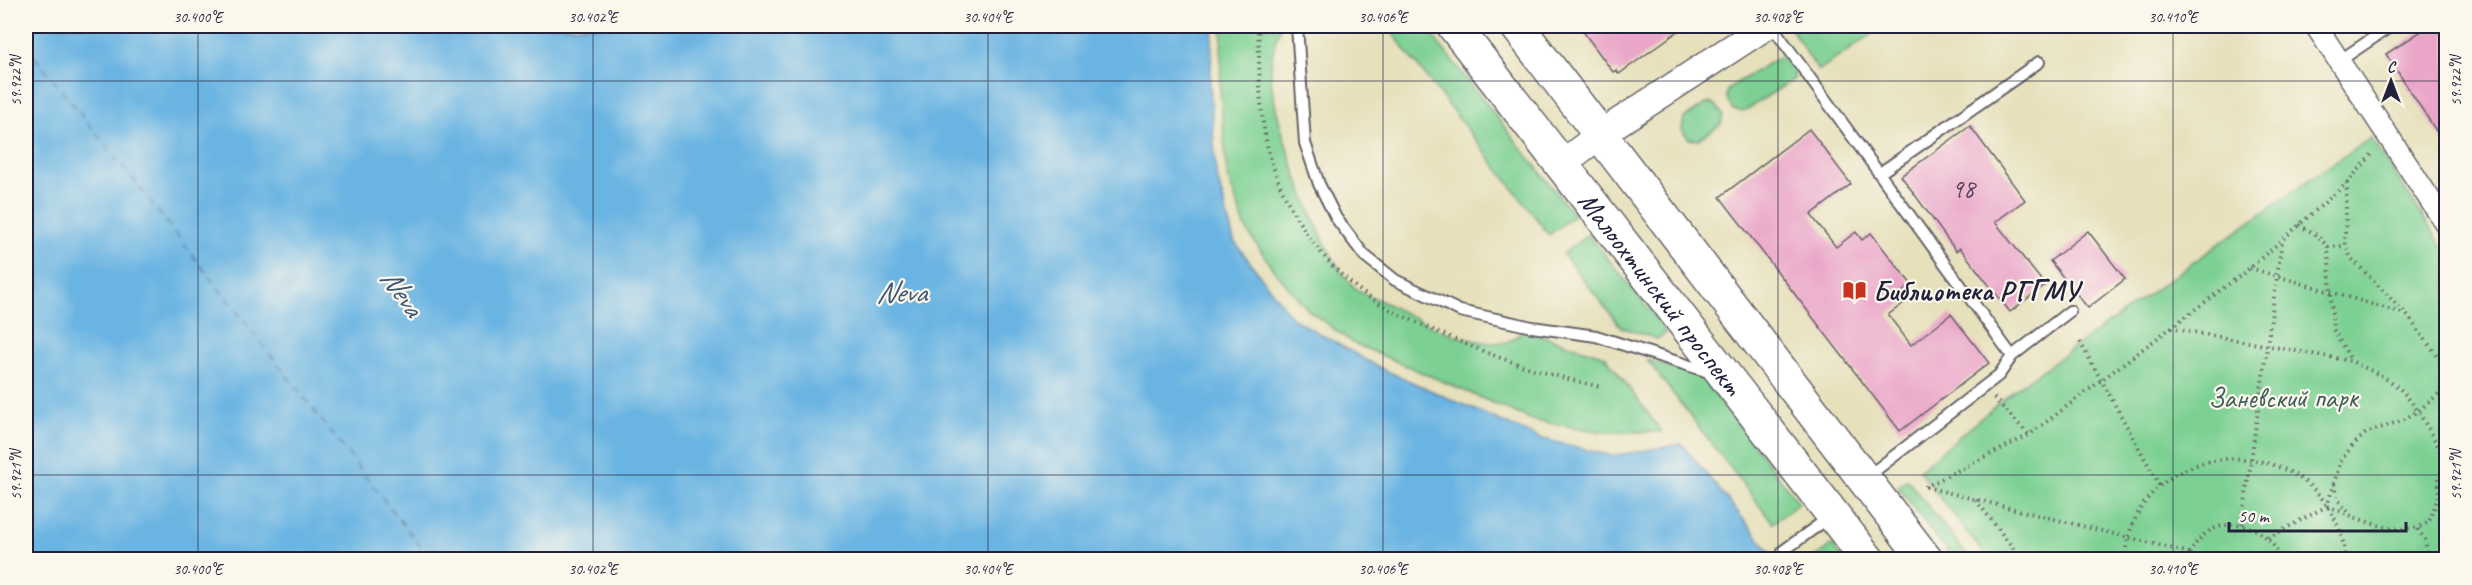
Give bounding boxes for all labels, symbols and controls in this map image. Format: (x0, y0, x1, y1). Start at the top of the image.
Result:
text: 30.400°E (174, 8, 225, 27)
text: 30.402°E (569, 8, 620, 27)
text: 30.404°E (964, 8, 1015, 27)
text: 30.406°E (1359, 8, 1410, 27)
text: 30.408°E (1754, 8, 1805, 27)
text: 30.410°E (2149, 8, 2200, 27)
north arrow (2361, 51, 2421, 111)
text: 59.922°N (7, 53, 26, 106)
text: 59.922°N (2447, 53, 2466, 106)
text: С (2387, 57, 2397, 77)
house number: 98 (1951, 172, 1977, 205)
street label: Малоохтинский проспект (1571, 184, 1752, 403)
water label: Neva (372, 261, 434, 326)
water label: Neva (876, 273, 929, 311)
place label: Библиотека РГГМУ (1873, 273, 2084, 308)
library icon: Библиотека РГГМУ (1842, 277, 1868, 303)
park label: Заневский парк (2208, 380, 2359, 415)
text: 59.921°N (7, 447, 26, 500)
text: 59.921°N (2447, 447, 2466, 500)
scale bar (2229, 495, 2406, 533)
text: 50 m (2238, 505, 2271, 527)
text: 30.400°E (174, 560, 225, 579)
text: 30.402°E (569, 560, 620, 579)
text: 30.404°E (964, 560, 1015, 579)
text: 30.406°E (1359, 560, 1410, 579)
text: 30.408°E (1754, 560, 1805, 579)
text: 30.410°E (2149, 560, 2200, 579)

